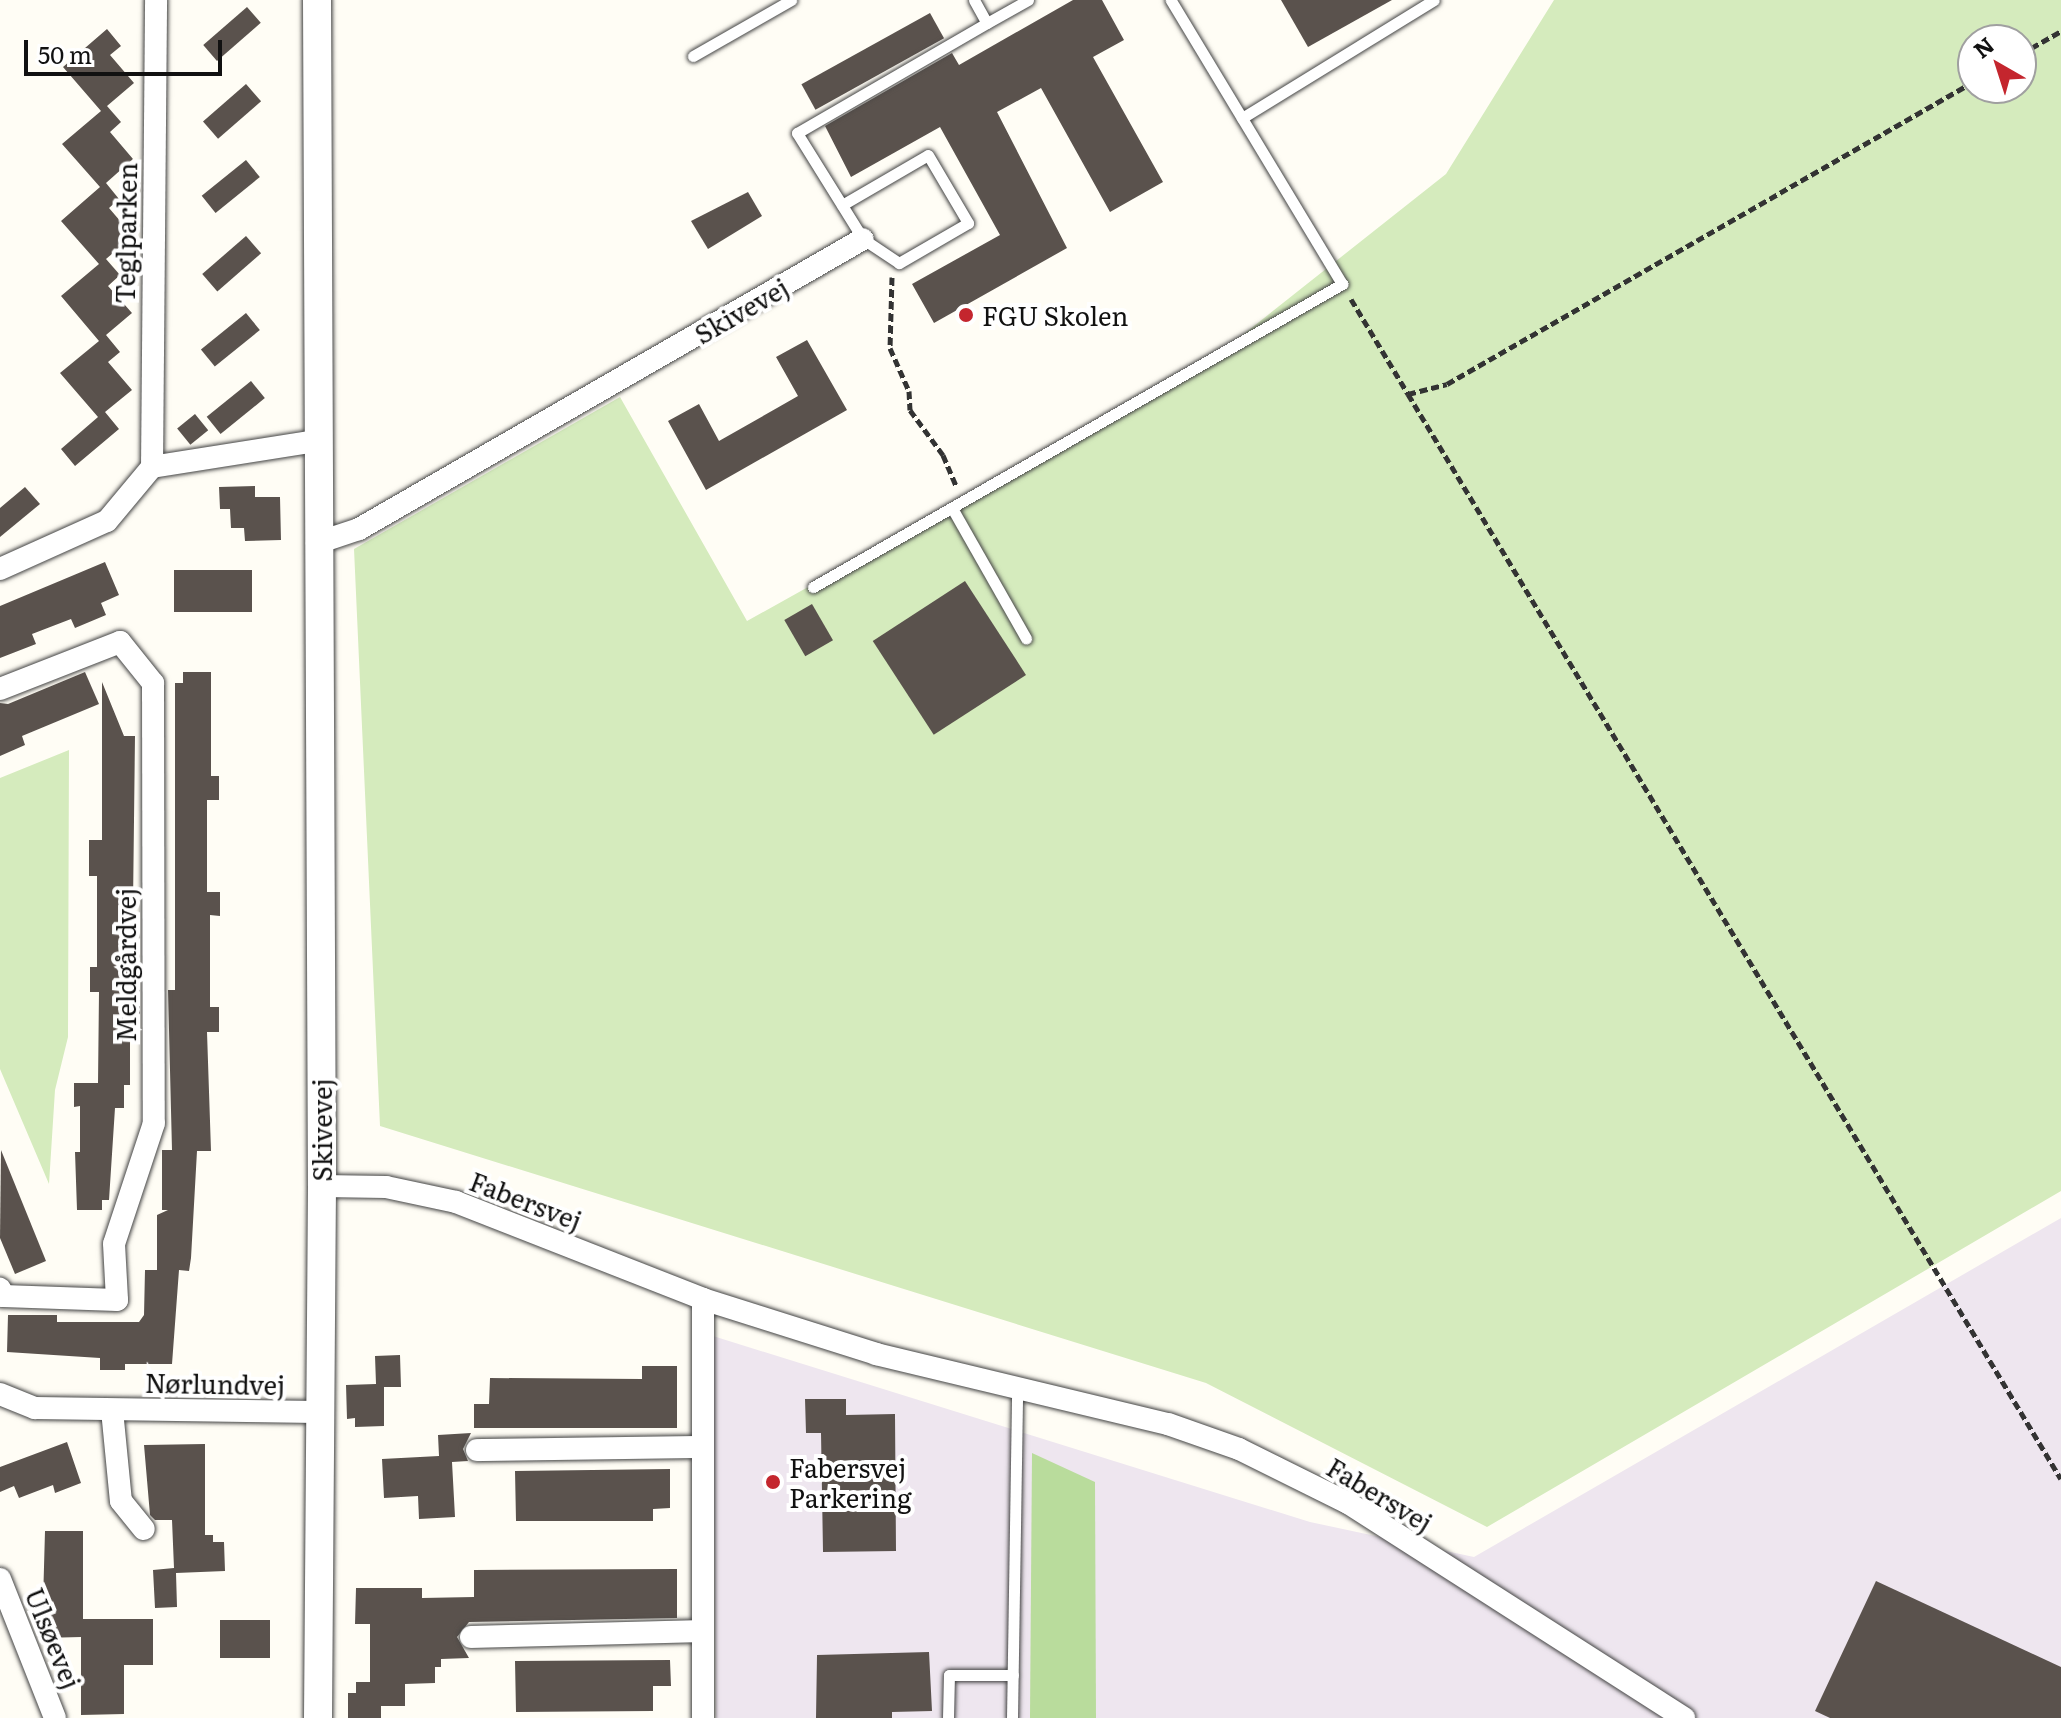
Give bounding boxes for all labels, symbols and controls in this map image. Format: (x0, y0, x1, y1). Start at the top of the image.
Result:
scale bar (28, 24, 226, 74)
north arrow (1957, 24, 2037, 104)
text: N (1965, 28, 2000, 65)
text: 50 m (38, 36, 92, 71)
street label: Teglparken (108, 162, 142, 304)
street label: Skivevej (688, 271, 794, 349)
place label: FGU Skolen (982, 299, 1128, 331)
marker: FGU Skolen (957, 306, 975, 324)
street label: Meldgårdvej (109, 888, 141, 1042)
street label: Skivevej (305, 1078, 337, 1182)
street label: Fabersvej (466, 1164, 586, 1236)
street label: Nørlundvej (145, 1366, 285, 1400)
street label: Fabersvej (1322, 1450, 1438, 1538)
place label: Fabersvej Parkering (789, 1451, 912, 1512)
marker: Fabersvej Parkering (764, 1473, 782, 1491)
street label: Ulsøevej (20, 1583, 88, 1693)

